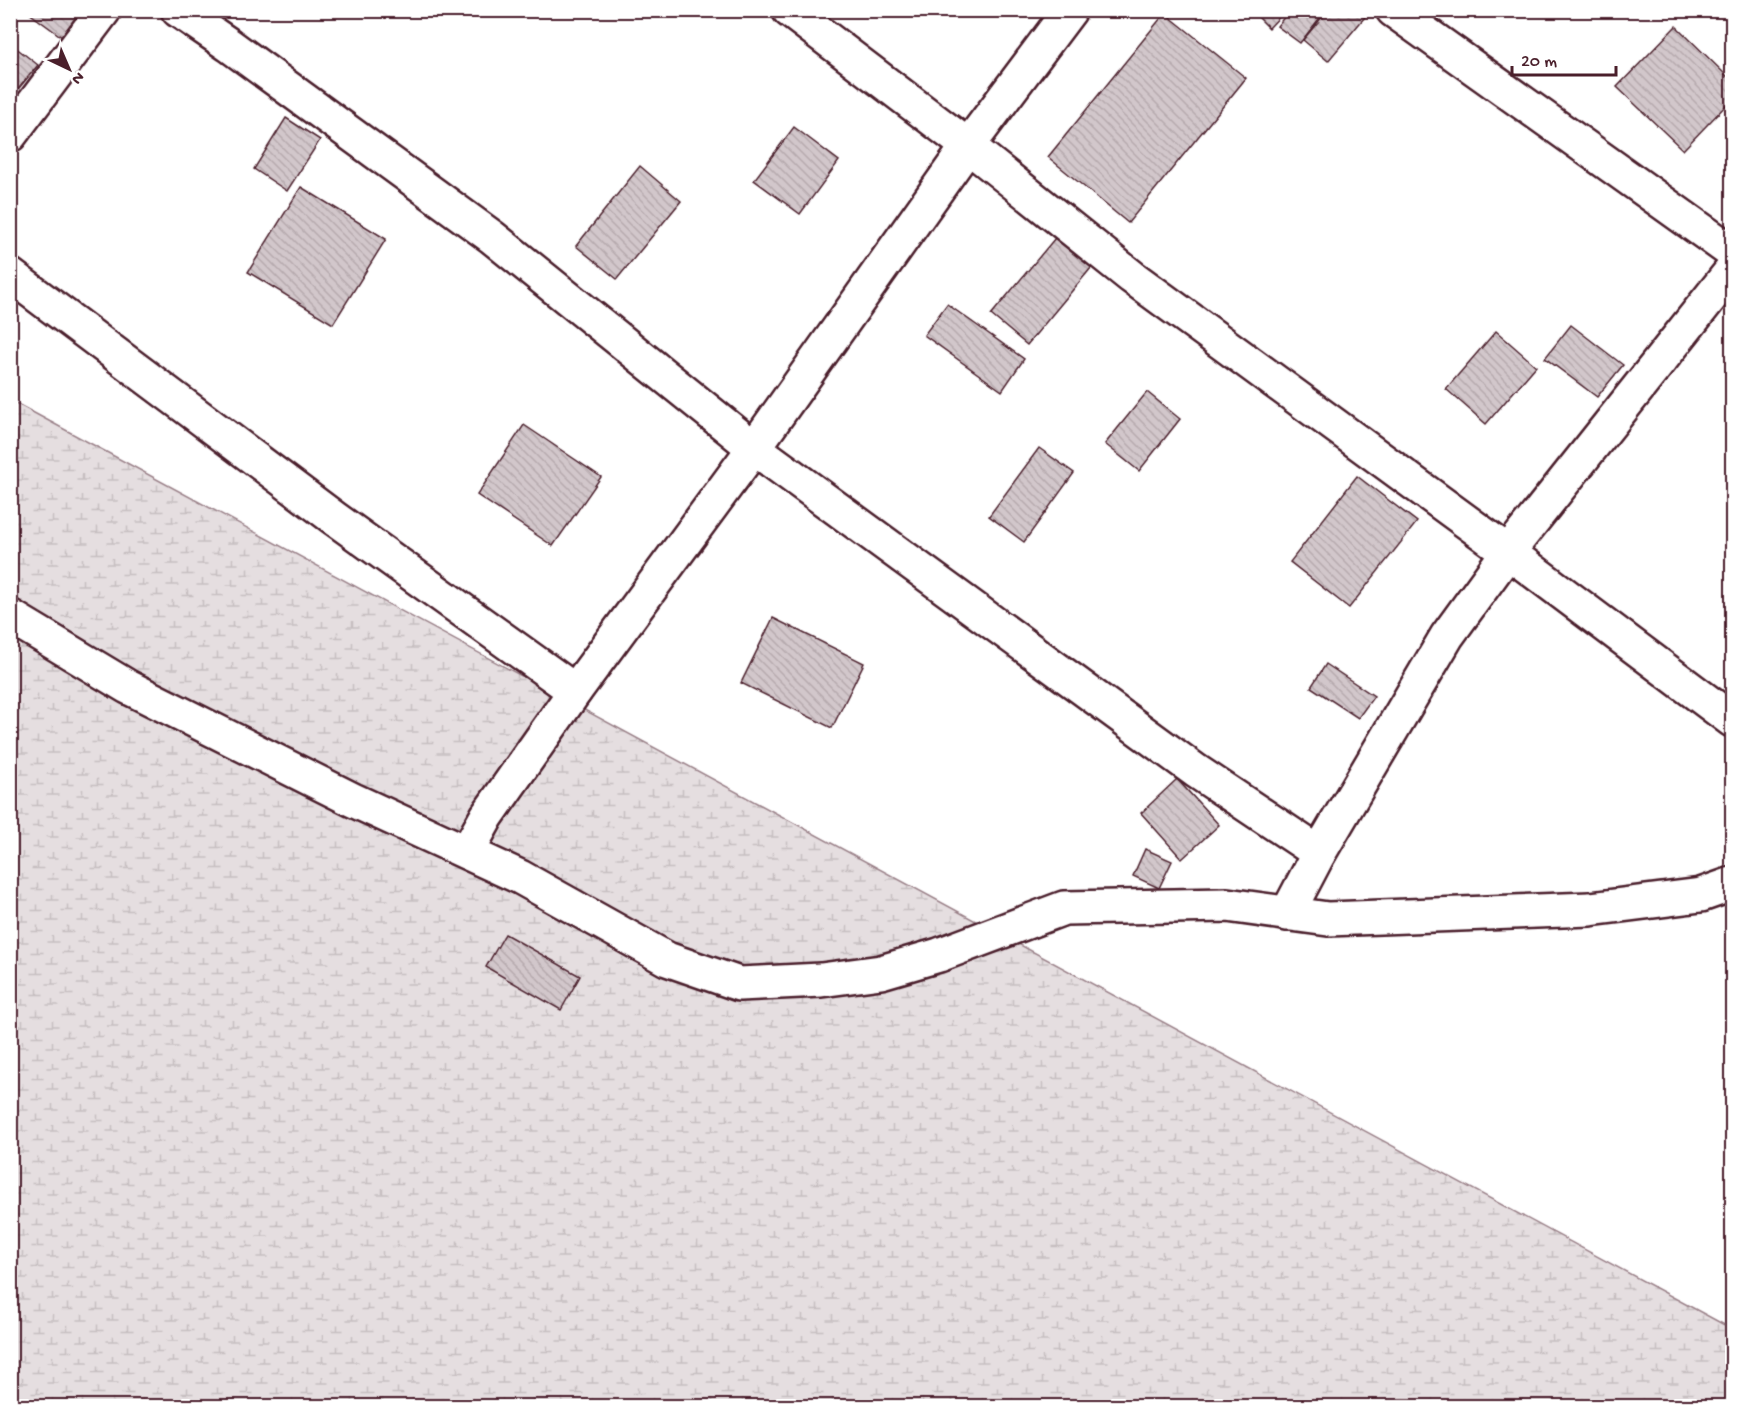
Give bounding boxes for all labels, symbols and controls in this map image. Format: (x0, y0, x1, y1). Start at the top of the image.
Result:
north arrow (39, 39, 99, 99)
scale bar (1512, 39, 1616, 77)
text: 20 m (1521, 52, 1557, 73)
text: N (66, 67, 87, 88)

